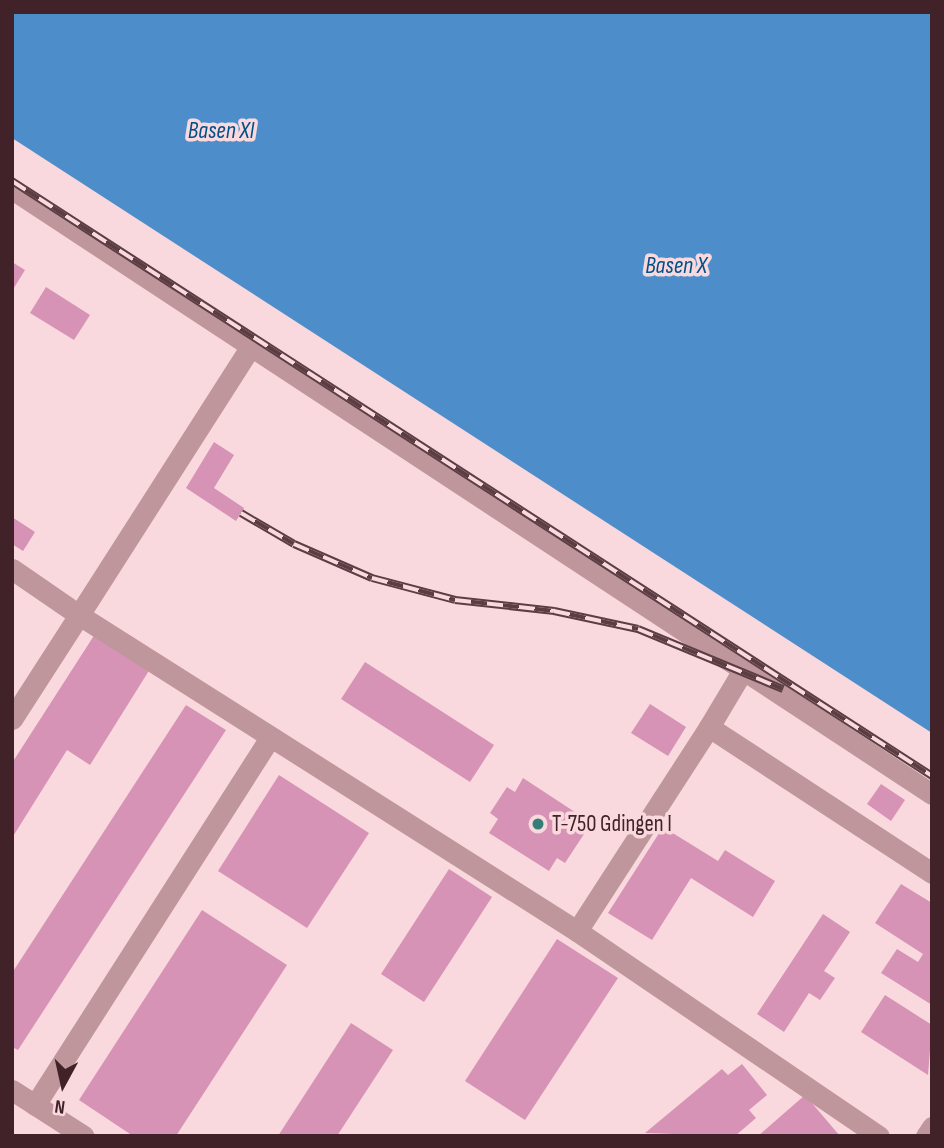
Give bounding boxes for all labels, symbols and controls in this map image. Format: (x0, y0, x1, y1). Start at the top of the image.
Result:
water label: Basen XI (188, 117, 254, 145)
water label: Basen X (645, 252, 707, 280)
place label: T-750 Gdingen I (552, 810, 672, 838)
marker: T-750 Gdingen I (530, 816, 546, 832)
north arrow (28, 1050, 98, 1120)
text: N (53, 1094, 67, 1118)

